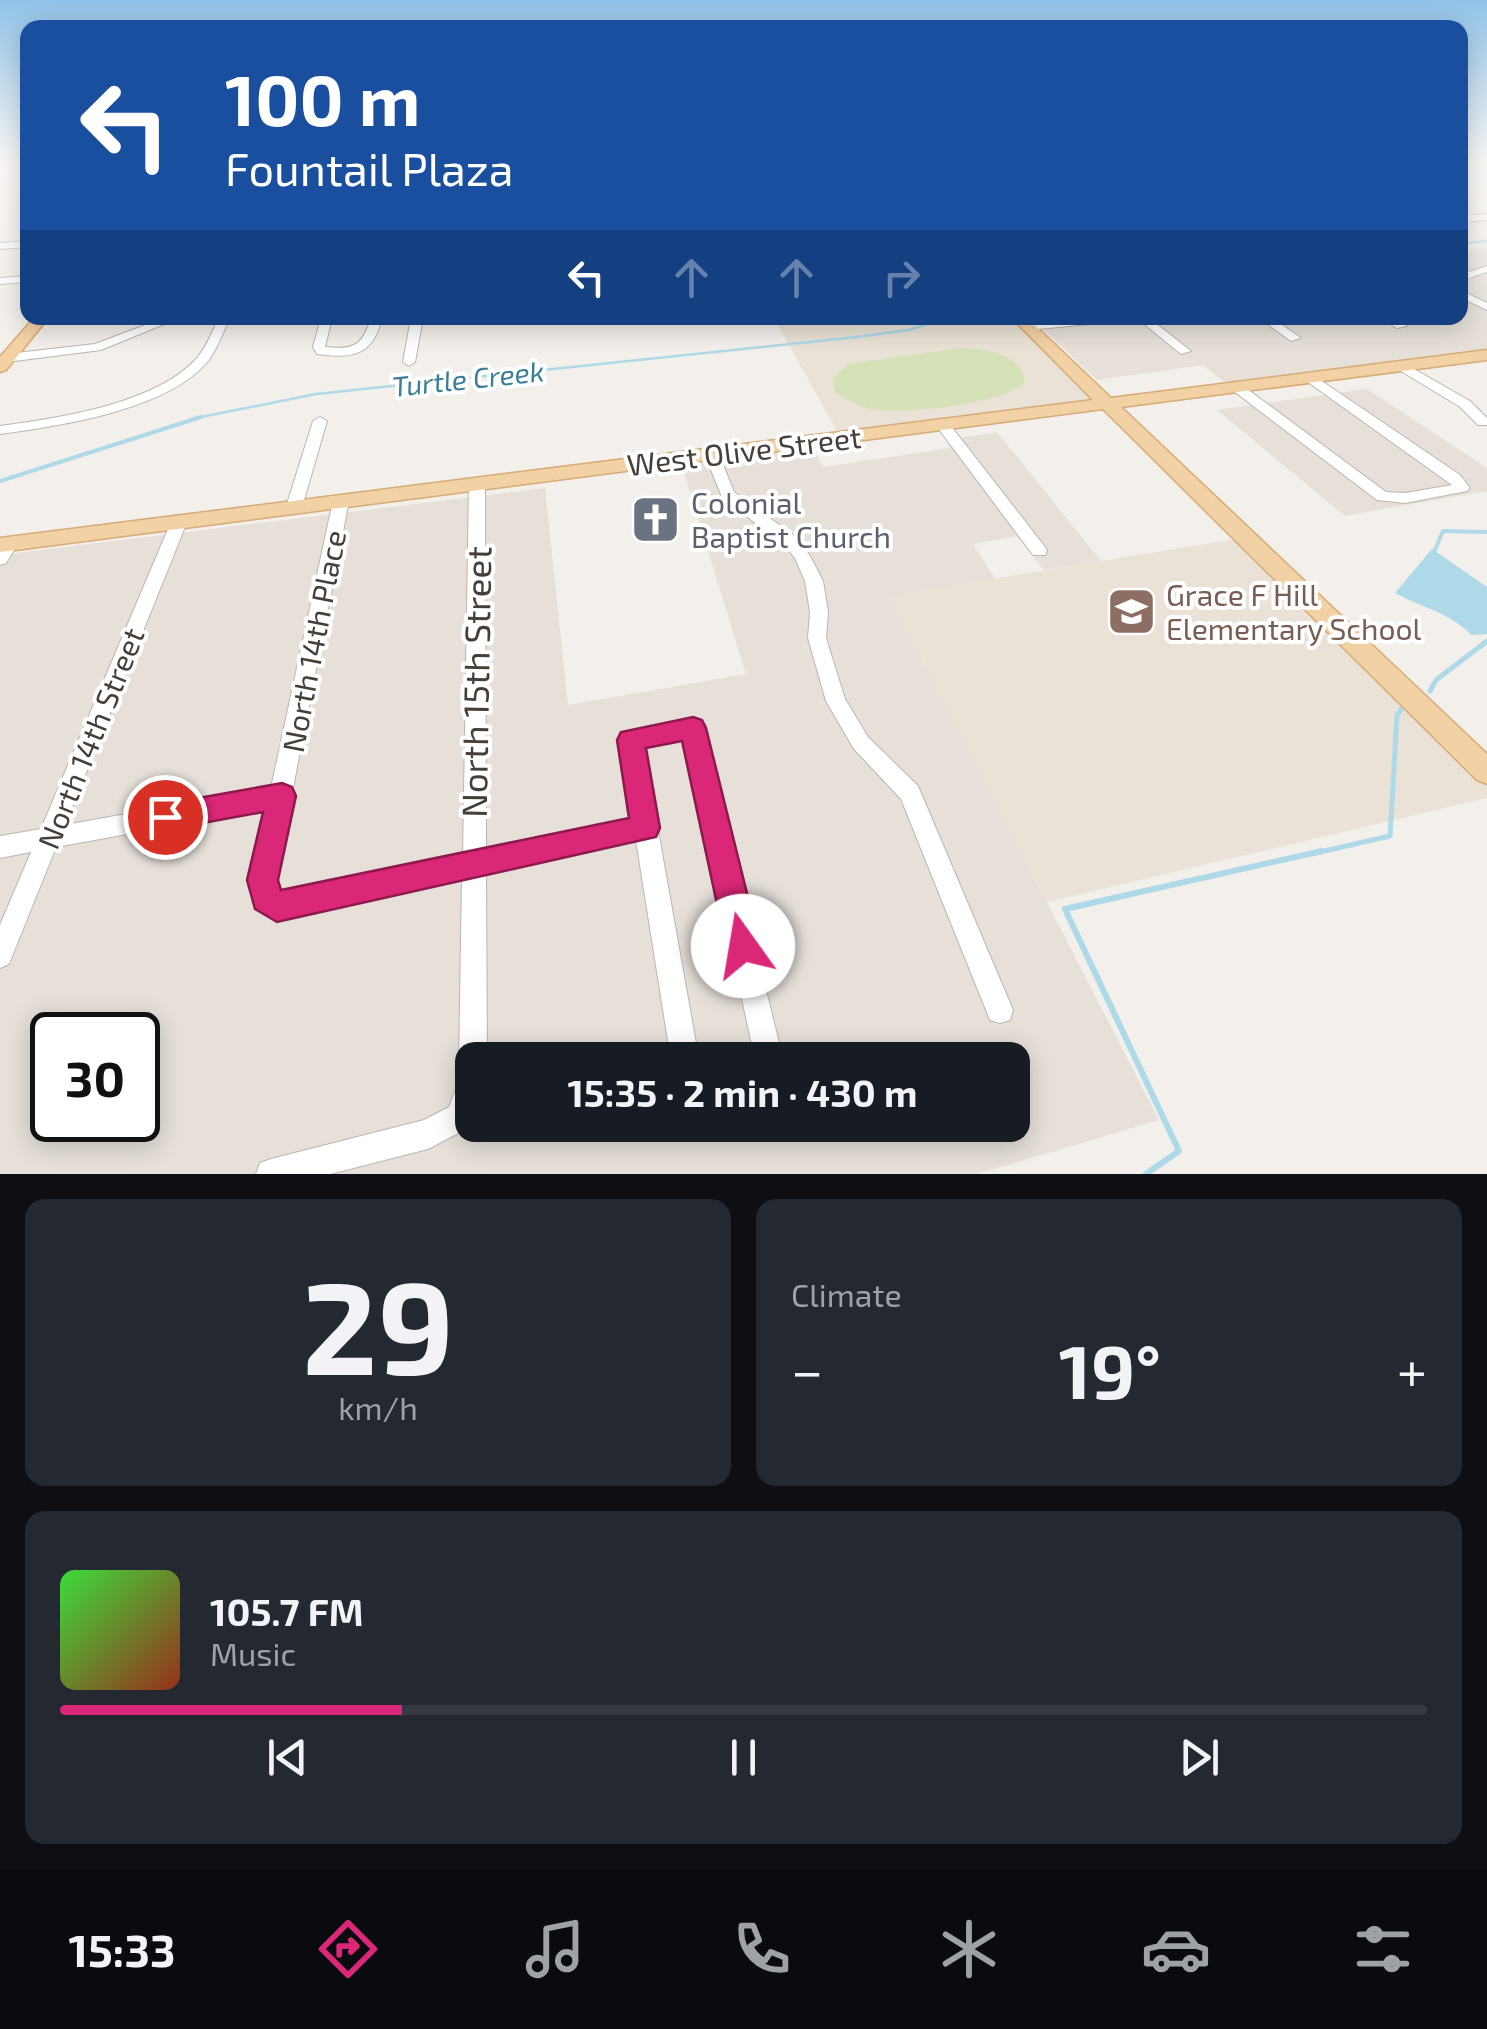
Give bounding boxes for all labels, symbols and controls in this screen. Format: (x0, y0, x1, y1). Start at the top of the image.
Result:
text: 100 m (225, 56, 420, 140)
icon: left (60, 60, 190, 190)
text: Fountail Plaza (225, 141, 513, 195)
icon: left (559, 250, 614, 305)
icon: ahead (664, 250, 719, 305)
icon: ahead (769, 250, 824, 305)
icon: right (874, 250, 929, 305)
water label: Turtle Creek (390, 353, 546, 403)
street label: West Olive Street (625, 418, 863, 482)
place label: Colonial Baptist Church (691, 484, 891, 554)
church icon: Colonial Baptist Church (630, 493, 682, 545)
street label: North 14th Place (274, 527, 352, 755)
street label: North 15th Street (452, 546, 498, 818)
place label: Grace F Hill Elementary School (1166, 576, 1421, 646)
school or university icon: Grace F Hill Elementary School (1105, 585, 1157, 637)
street label: North 14th Street (29, 622, 151, 854)
pin (123, 775, 208, 860)
icon: arrive (138, 790, 193, 845)
position arrow (691, 894, 795, 998)
speed limit sign: 30 (30, 1012, 160, 1142)
text: 15:35 · 2 min · 430 m (567, 1069, 918, 1115)
text: 29 (302, 1245, 454, 1401)
text: Climate (791, 1275, 902, 1313)
text: 19° (1059, 1324, 1161, 1414)
text: − (791, 1336, 823, 1402)
text: + (1397, 1336, 1427, 1402)
text: km/h (338, 1388, 418, 1426)
text: 105.7 FM (210, 1588, 364, 1634)
text: Music (210, 1634, 296, 1672)
icon: previous (260, 1730, 315, 1785)
icon: pause (716, 1730, 771, 1785)
icon: next (1172, 1730, 1227, 1785)
icon: directions (313, 1914, 383, 1984)
icon: music (520, 1914, 590, 1984)
icon: phone (727, 1914, 797, 1984)
icon: climate (934, 1914, 1004, 1984)
icon: car (1141, 1914, 1211, 1984)
icon: filters (1348, 1914, 1418, 1984)
text: 15:33 (69, 1922, 175, 1976)

